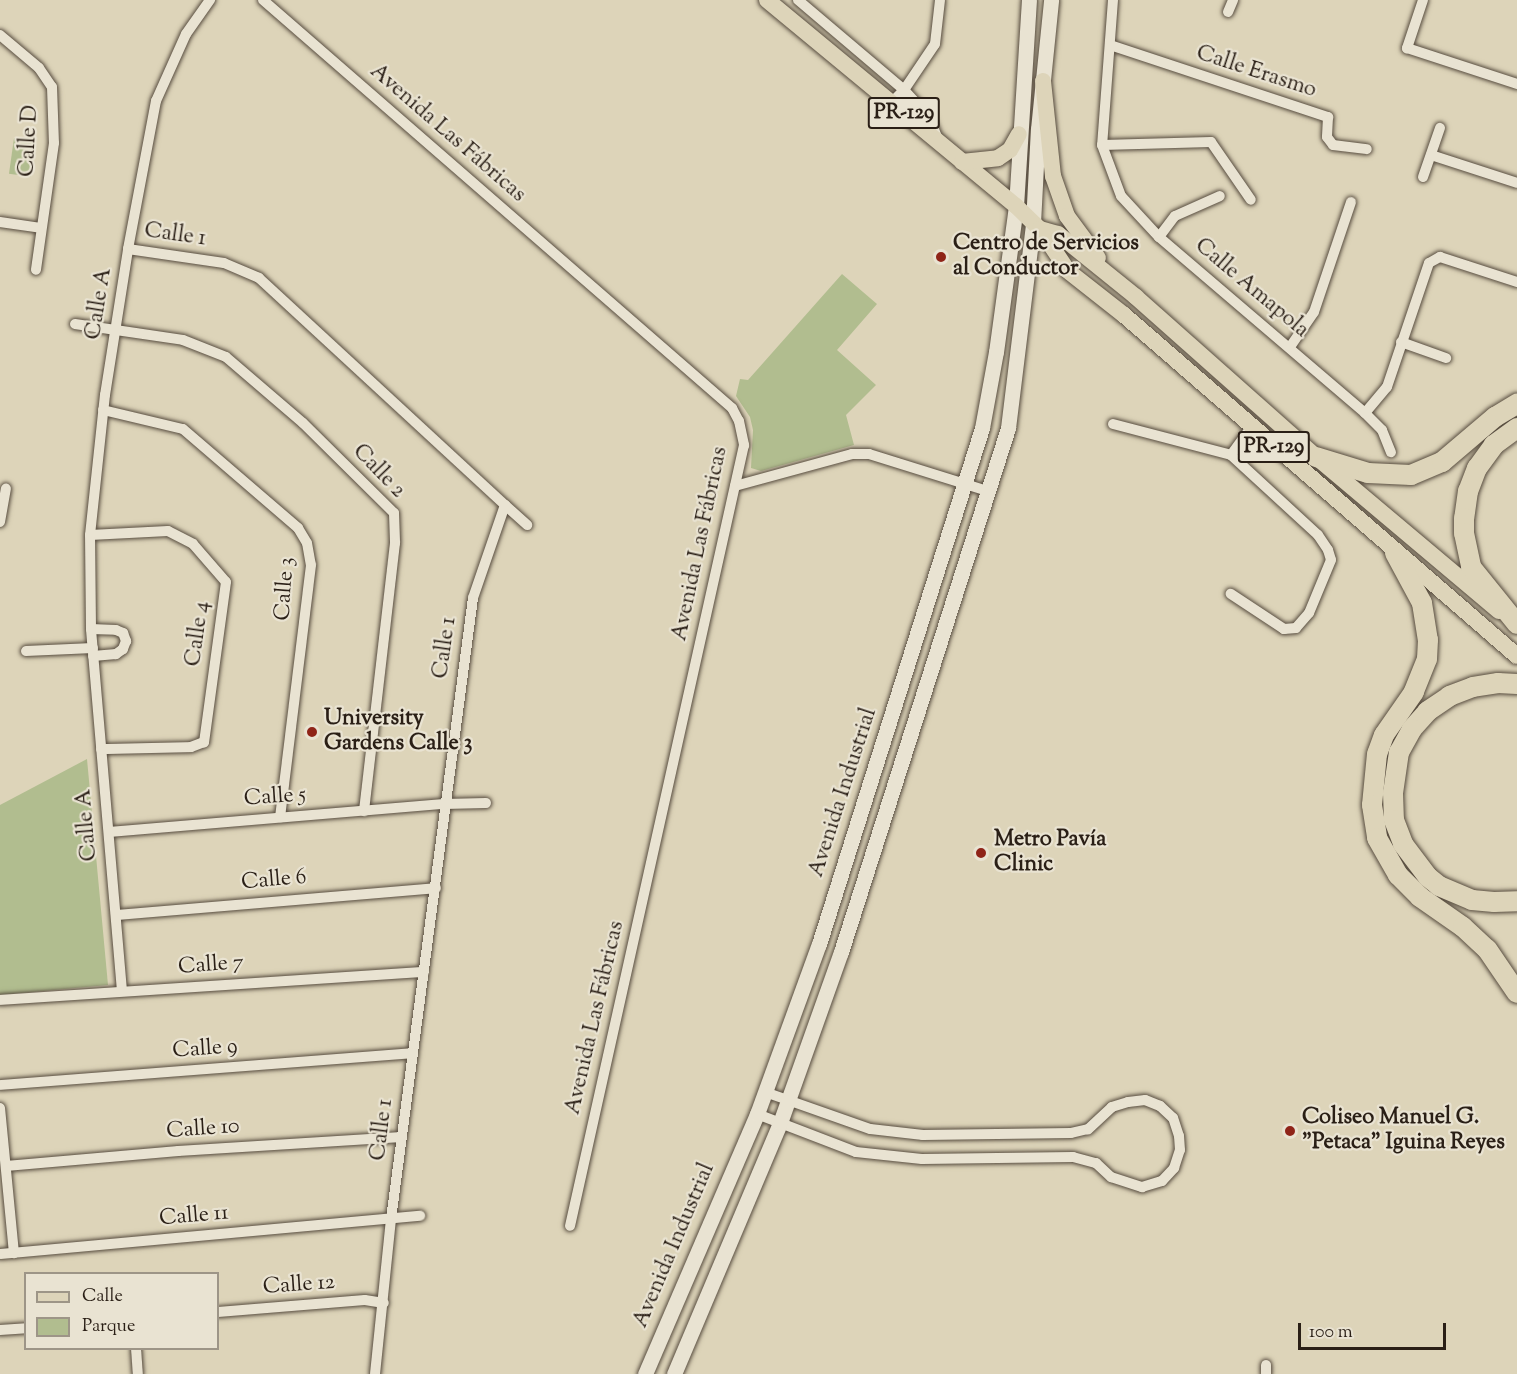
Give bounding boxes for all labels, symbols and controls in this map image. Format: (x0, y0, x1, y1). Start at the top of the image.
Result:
street label: Calle Erasmo (1193, 41, 1319, 105)
street label: Avenida Las Fábricas (364, 59, 530, 209)
road number: PR-129 (866, 95, 942, 131)
street label: Calle D (15, 104, 45, 178)
street label: Calle 1 (142, 219, 208, 253)
place label: Centro de Servicios al Conductor (953, 231, 1139, 282)
street label: Calle Amapola (1189, 234, 1313, 344)
marker: Centro de Servicios al Conductor (934, 250, 948, 264)
street label: Calle A (81, 266, 119, 342)
road number: PR-129 (1236, 429, 1312, 465)
street label: Calle 2 (346, 440, 410, 504)
street label: Avenida Las Fábricas (668, 444, 734, 644)
street label: Calle 3 (271, 556, 301, 622)
street label: Calle 4 (181, 600, 217, 668)
street label: Calle 1 (429, 615, 463, 681)
street label: Avenida Industrial (804, 705, 884, 881)
place label: University Gardens Calle 3 (324, 706, 472, 758)
marker: University Gardens Calle 3 (305, 725, 319, 739)
street label: Calle 5 (243, 783, 307, 813)
street label: Calle A (72, 788, 104, 862)
place label: Metro Pavía Clinic (994, 827, 1106, 878)
marker: Metro Pavía Clinic (972, 844, 990, 862)
street label: Calle 6 (240, 865, 308, 897)
street label: Avenida Las Fábricas (561, 919, 631, 1117)
street label: Calle 7 (177, 951, 245, 981)
street label: Calle 9 (172, 1035, 238, 1065)
street label: Calle 1 (366, 1098, 400, 1162)
place label: Coliseo Manuel G. "Petaca" Iguina Reyes (1302, 1105, 1505, 1156)
street label: Calle 10 (165, 1114, 241, 1146)
marker: Coliseo Manuel G. "Petaca" Iguina Reyes (1283, 1124, 1297, 1138)
street label: Avenida Industrial (628, 1160, 722, 1332)
street label: Calle 11 (158, 1201, 230, 1233)
street label: Calle 12 (262, 1270, 336, 1302)
legend (24, 1272, 219, 1350)
text: Calle (82, 1284, 123, 1310)
scale bar (1301, 1311, 1450, 1349)
text: Parque (82, 1314, 135, 1340)
text: 100 m (1309, 1320, 1353, 1346)

